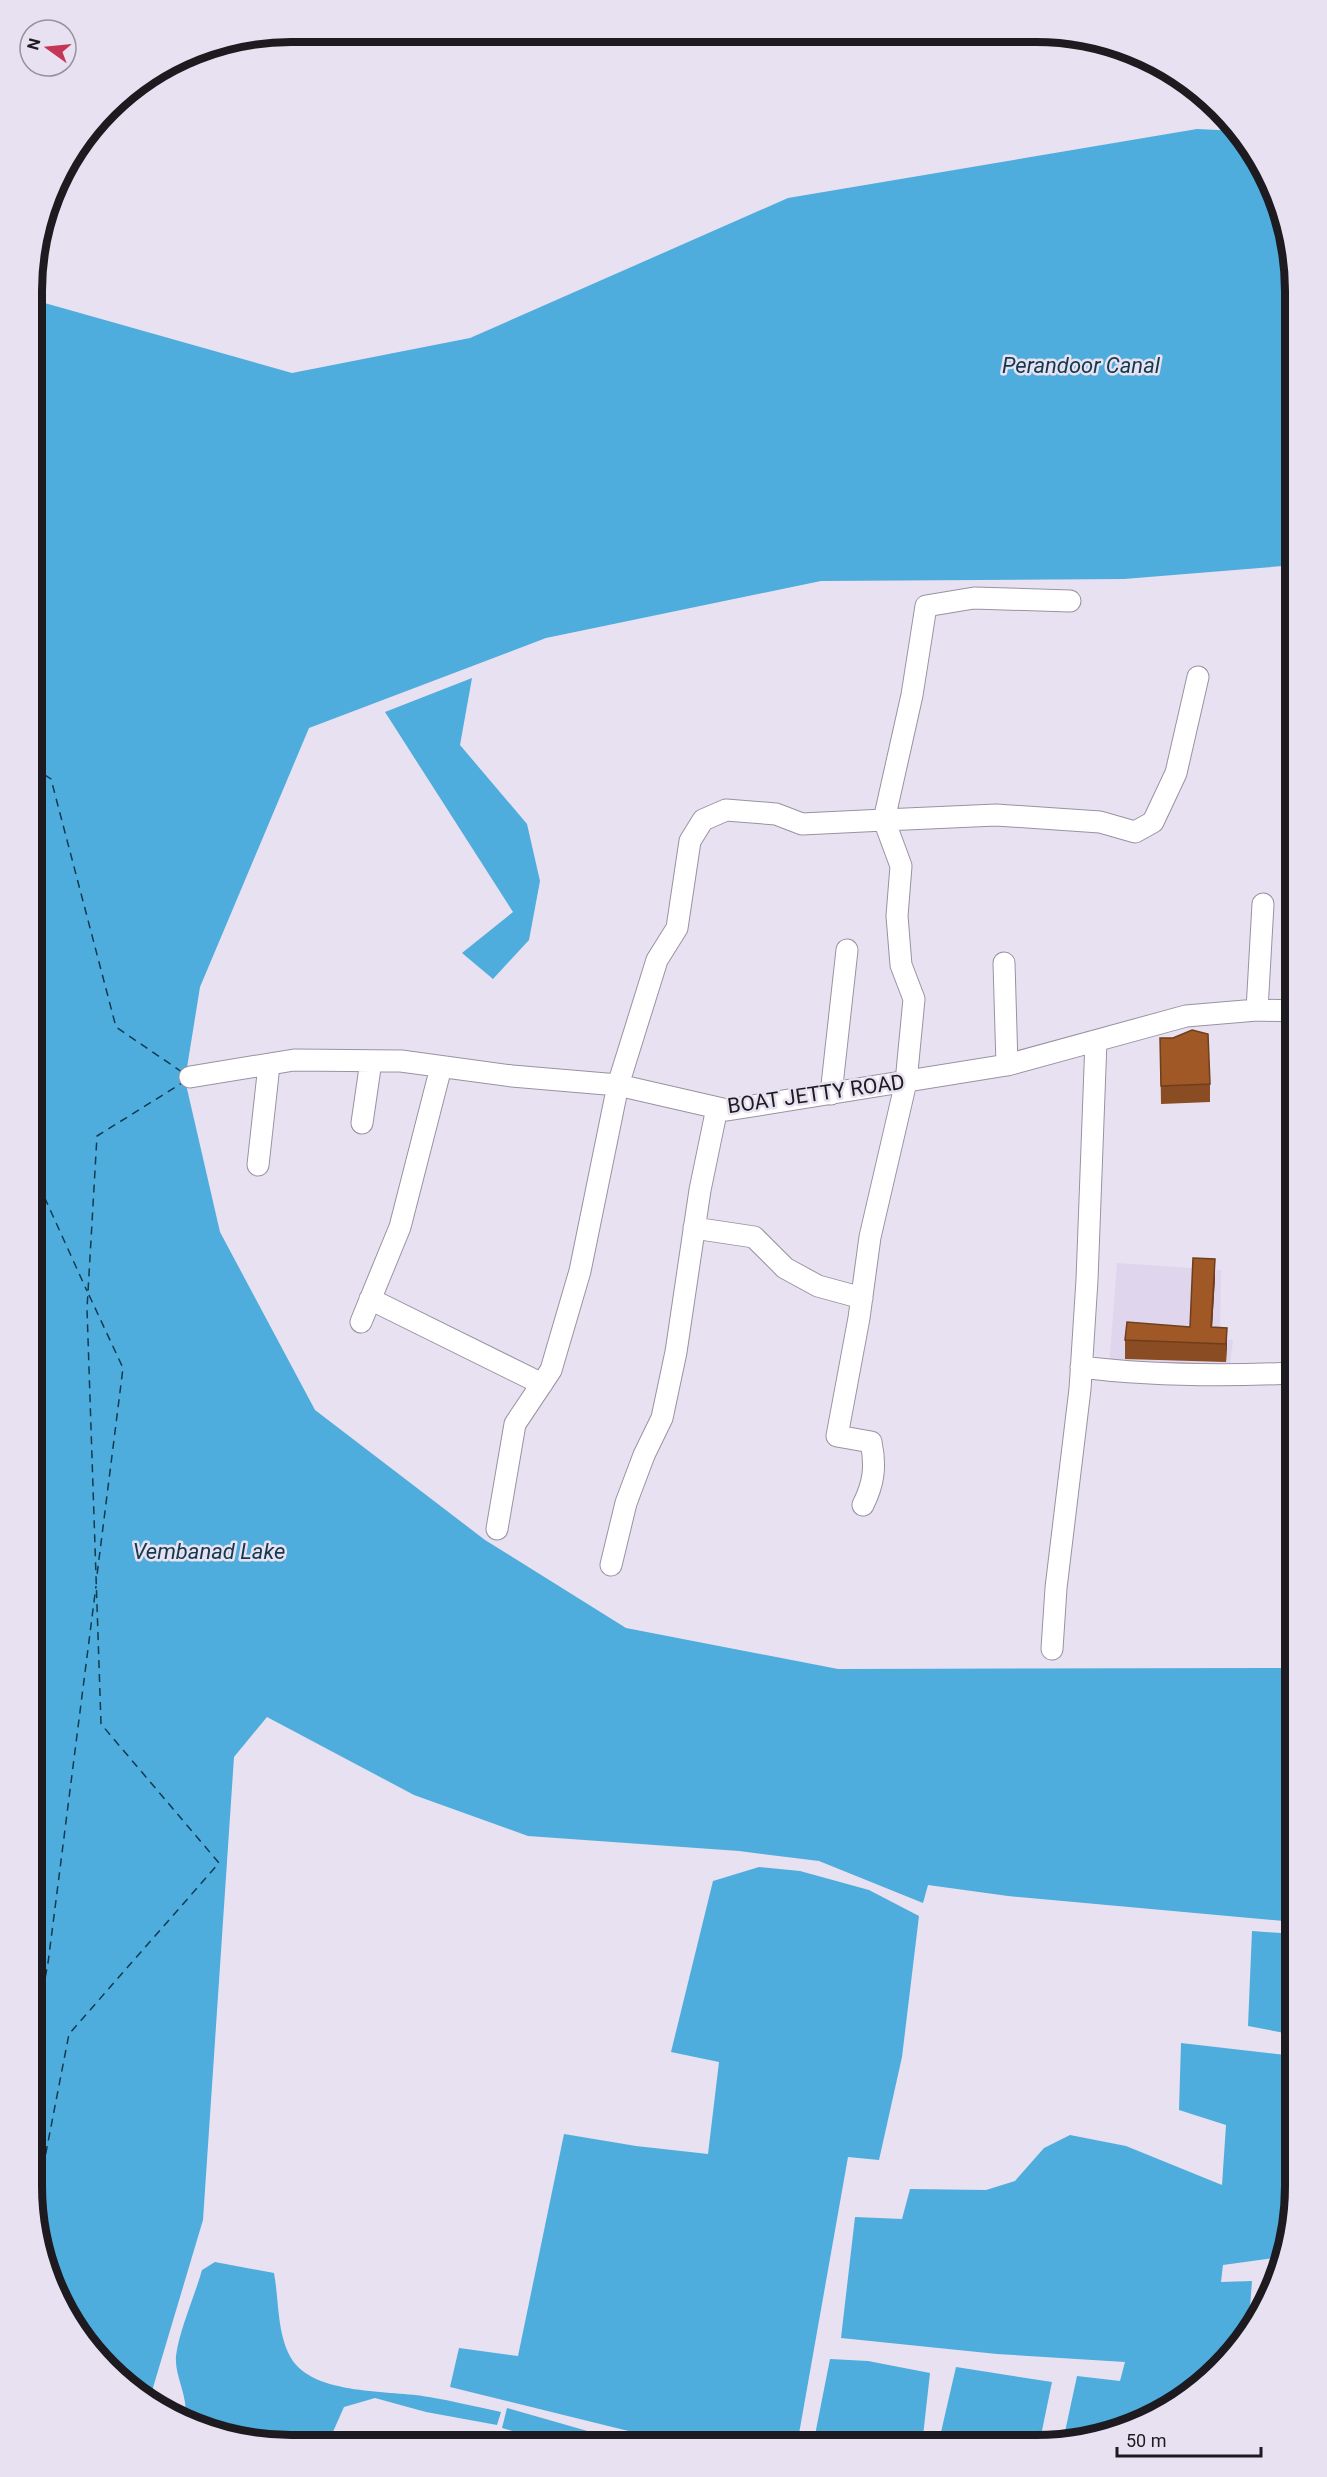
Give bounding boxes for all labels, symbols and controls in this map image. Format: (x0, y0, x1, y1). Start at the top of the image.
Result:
north arrow (18, 18, 78, 78)
text: N (23, 36, 45, 52)
water label: Perandoor Canal (1002, 353, 1161, 378)
street label: BOAT JETTY ROAD (726, 1070, 906, 1118)
water label: Vembanad Lake (133, 1539, 285, 1564)
scale bar (1117, 2420, 1261, 2458)
text: 50 m (1126, 2430, 1166, 2451)

